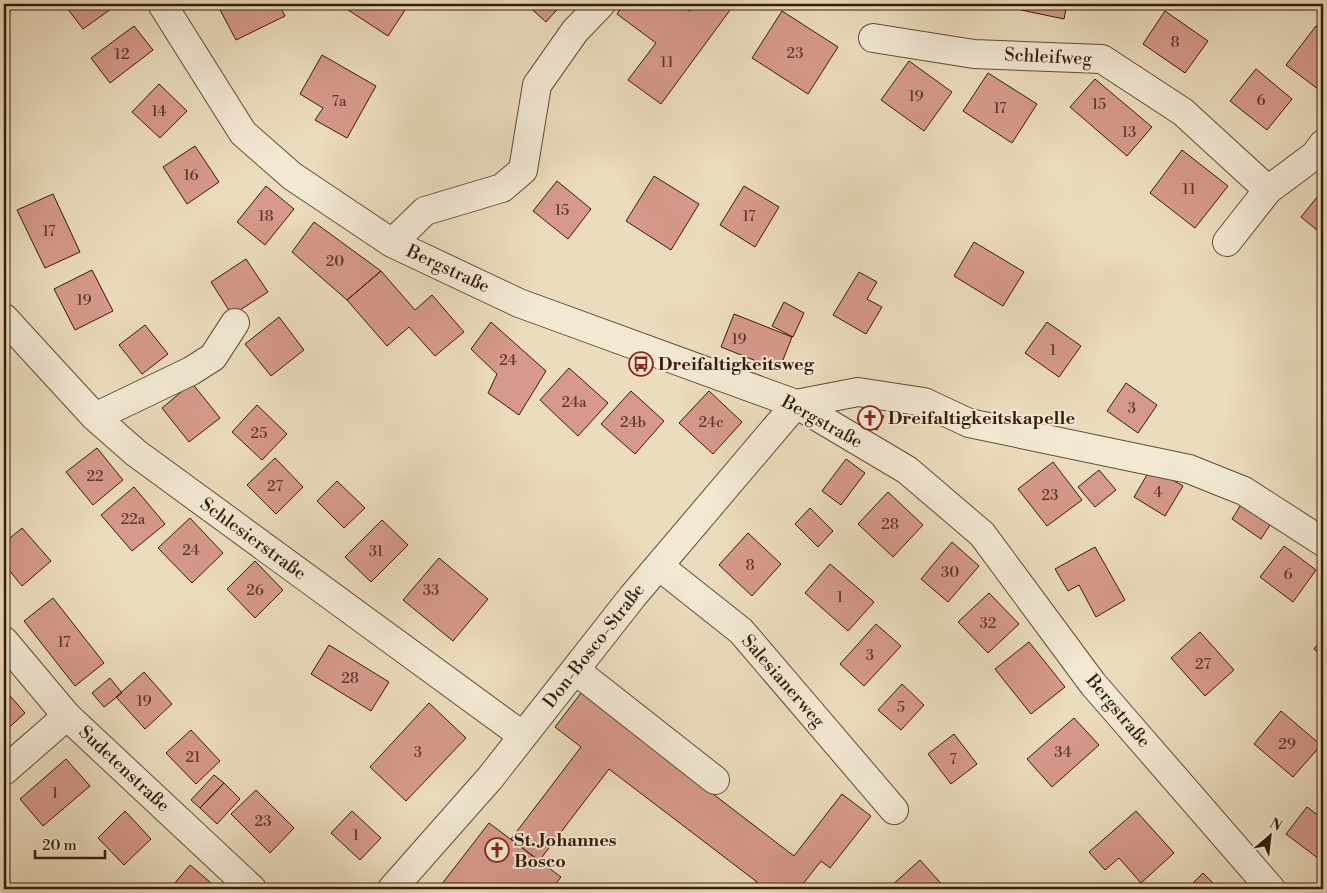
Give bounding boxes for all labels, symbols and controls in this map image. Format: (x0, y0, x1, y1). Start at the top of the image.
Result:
house number: 8 (1170, 33, 1180, 52)
street label: Schleifweg (1004, 43, 1093, 71)
house number: 23 (787, 44, 803, 63)
house number: 12 (114, 45, 130, 64)
house number: 11 (660, 53, 674, 72)
house number: 19 (908, 87, 924, 106)
house number: 6 (1256, 91, 1266, 110)
house number: 7a (331, 92, 347, 111)
house number: 15 (1092, 95, 1106, 114)
house number: 17 (993, 99, 1007, 118)
house number: 14 (152, 102, 166, 121)
house number: 13 (1122, 123, 1136, 142)
house number: 16 (183, 166, 199, 185)
house number: 11 (1182, 180, 1196, 199)
house number: 15 (555, 201, 569, 220)
house number: 18 (258, 207, 274, 226)
house number: 17 (742, 207, 756, 226)
house number: 17 (42, 222, 56, 241)
street label: Bergstraße (402, 239, 493, 298)
house number: 20 (326, 252, 344, 271)
house number: 19 (76, 291, 92, 310)
house number: 19 (731, 330, 747, 349)
house number: 1 (1050, 341, 1057, 360)
house number: 24 (499, 351, 517, 370)
bus stop icon: Dreifaltigkeitsweg (628, 351, 654, 377)
place label: Dreifaltigkeitsweg (658, 353, 815, 376)
street label: Bergstraße (777, 390, 867, 454)
house number: 24a (561, 393, 587, 412)
house number: 3 (1128, 399, 1136, 418)
church icon: Dreifaltigkeitskapelle (857, 405, 883, 431)
place label: Dreifaltigkeitskapelle (888, 407, 1075, 430)
house number: 24b (620, 413, 646, 432)
house number: 24c (698, 413, 724, 432)
house number: 25 (251, 424, 267, 443)
house number: 22 (86, 467, 104, 486)
house number: 27 (267, 477, 283, 496)
house number: 4 (1154, 483, 1163, 502)
house number: 23 (1042, 486, 1058, 505)
street label: Schlesierstraße (195, 493, 311, 585)
house number: 22a (121, 510, 146, 529)
house number: 28 (881, 515, 899, 534)
house number: 24 (182, 541, 200, 560)
house number: 31 (369, 542, 384, 561)
house number: 8 (745, 556, 755, 575)
house number: 30 (941, 563, 959, 582)
house number: 6 (1283, 565, 1293, 584)
street label: Don-Bosco-Straße (538, 579, 650, 713)
house number: 26 (246, 581, 264, 600)
house number: 33 (423, 581, 439, 600)
house number: 1 (837, 588, 844, 607)
house number: 32 (980, 614, 996, 633)
street label: Salesianerweg (736, 630, 830, 733)
house number: 17 (57, 633, 71, 652)
house number: 3 (866, 646, 874, 665)
house number: 27 (1195, 655, 1211, 674)
house number: 28 (341, 669, 359, 688)
street label: Bergstraße (1080, 669, 1155, 753)
house number: 19 (136, 692, 152, 711)
house number: 5 (897, 698, 905, 717)
street label: Sudetenstraße (74, 721, 174, 817)
house number: 29 (1278, 735, 1296, 754)
house number: 3 (414, 743, 422, 762)
house number: 34 (1054, 743, 1072, 762)
house number: 21 (185, 748, 201, 767)
house number: 7 (949, 750, 957, 769)
house number: 1 (52, 784, 59, 803)
north arrow (1244, 810, 1294, 860)
house number: 23 (255, 812, 271, 831)
text: N (1267, 815, 1285, 836)
house number: 1 (353, 826, 360, 845)
scale bar (35, 828, 105, 860)
place label: St. Johannes Bosco (514, 829, 617, 873)
text: 20 m (42, 836, 77, 855)
church icon: St. Johannes Bosco (484, 837, 510, 863)

